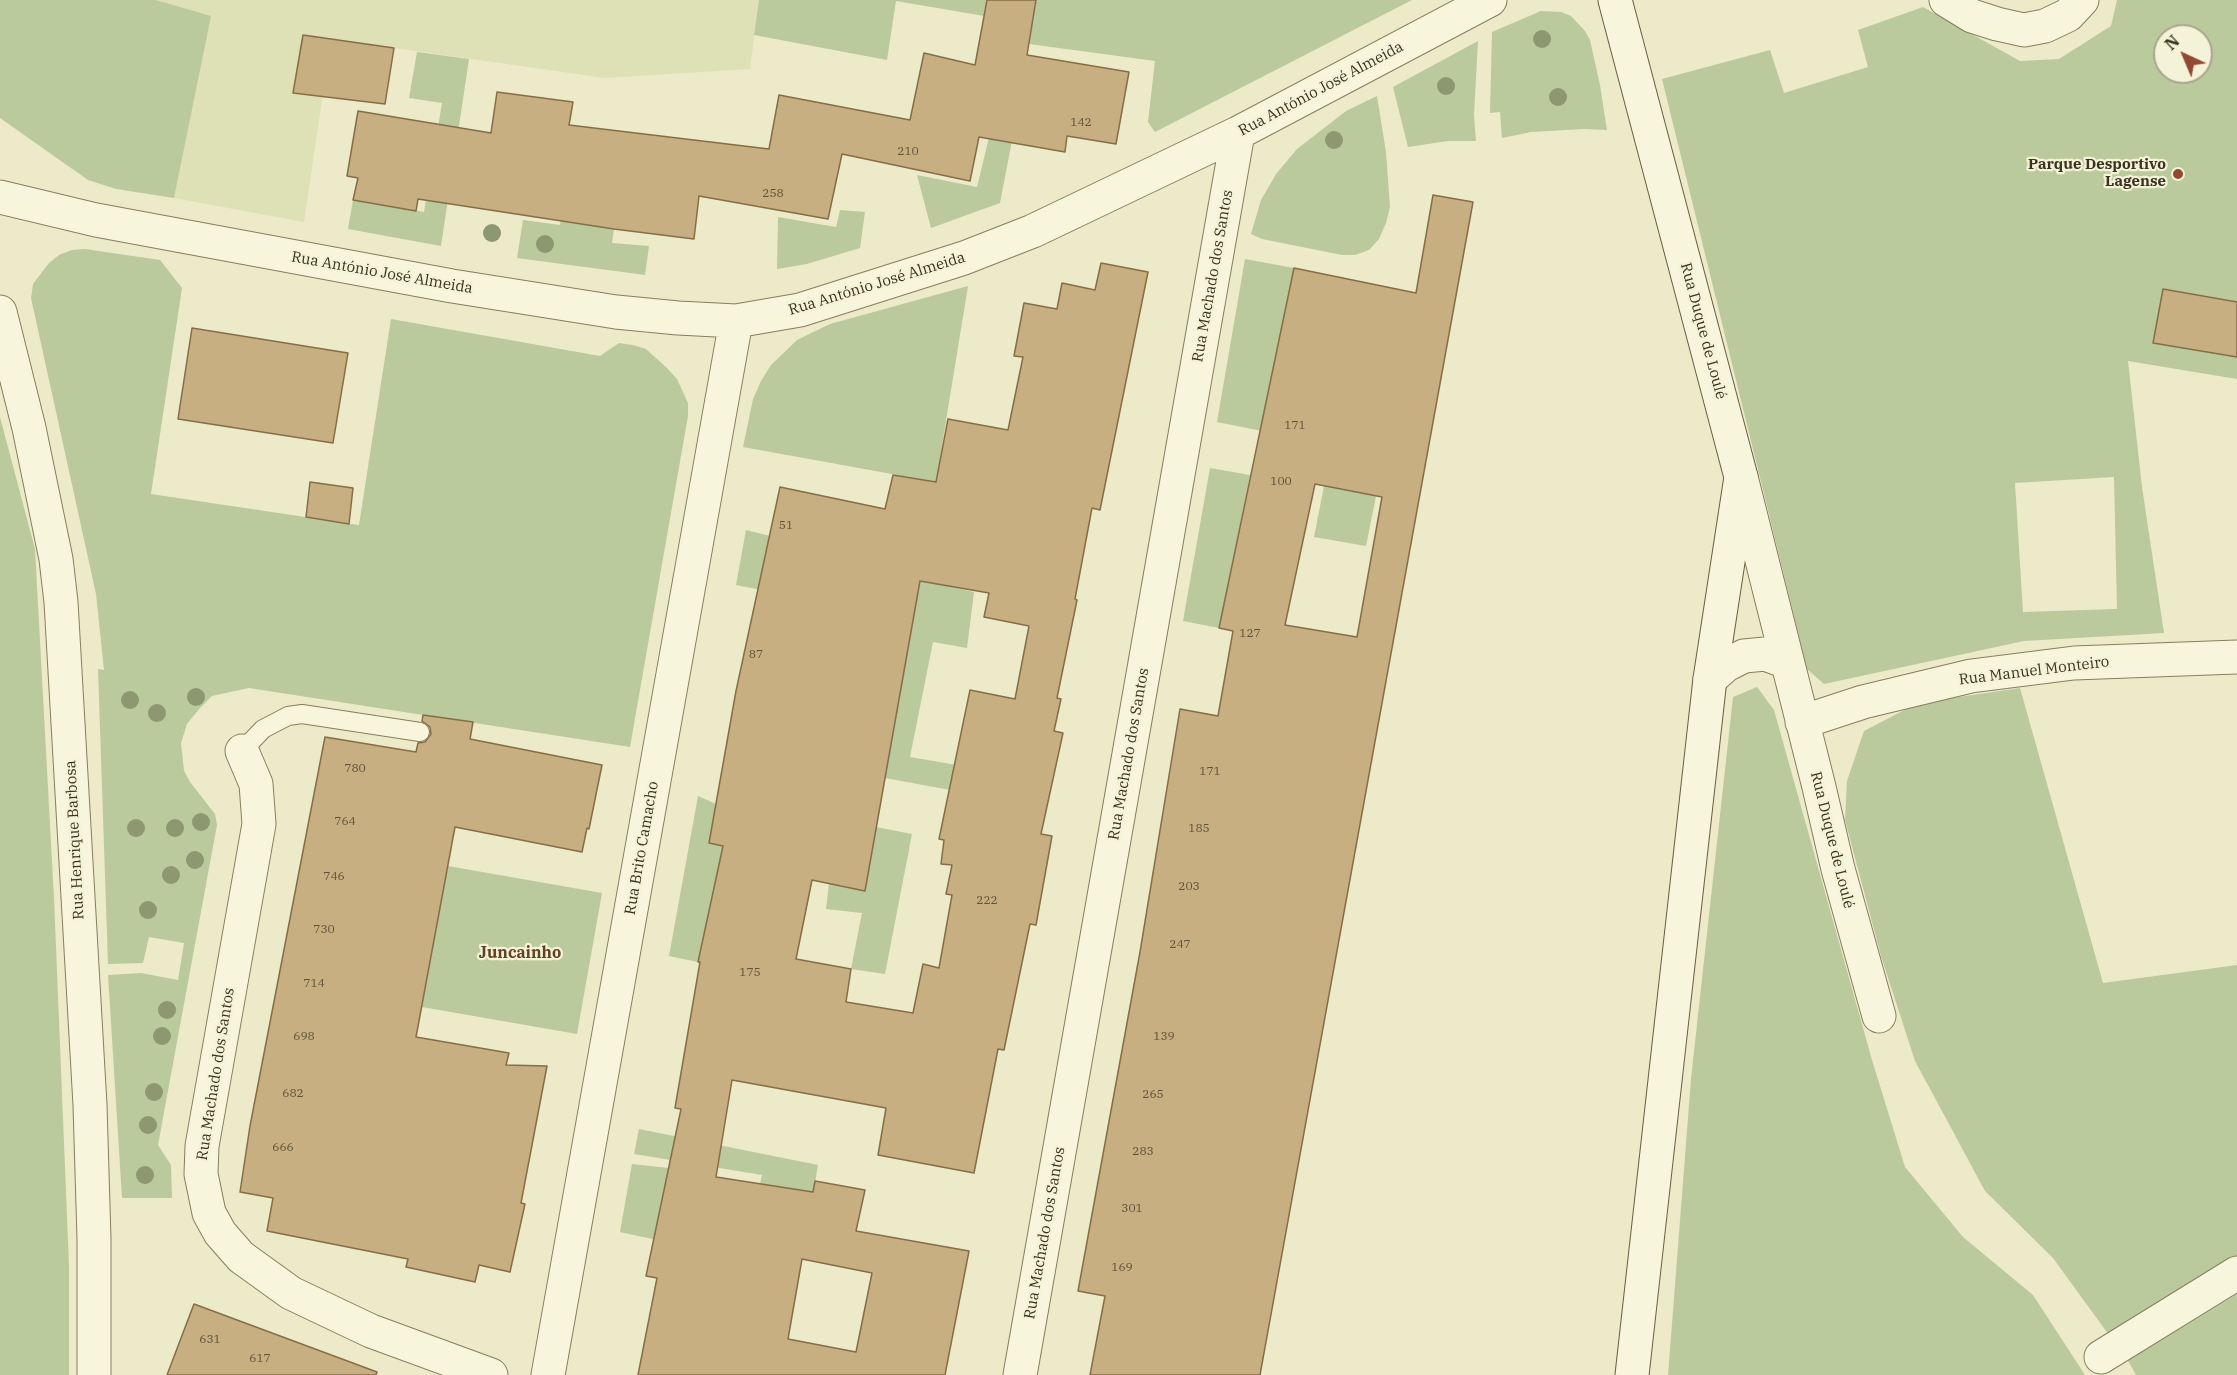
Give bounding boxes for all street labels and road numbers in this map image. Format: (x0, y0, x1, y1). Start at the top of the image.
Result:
street label: Rua António José Almeida (1236, 38, 1406, 140)
street label: Rua Machado dos Santos (1189, 188, 1237, 364)
street label: Rua António José Almeida (290, 248, 474, 298)
street label: Rua António José Almeida (786, 249, 968, 319)
street label: Rua Duque de Loulé (1676, 261, 1730, 401)
street label: Rua Manuel Monteiro (1958, 653, 2110, 689)
street label: Rua Machado dos Santos (1105, 666, 1153, 842)
street label: Rua Henrique Barbosa (62, 760, 88, 920)
street label: Rua Duque de Loulé (1806, 770, 1858, 910)
street label: Rua Brito Camacho (621, 780, 663, 916)
street label: Rua Machado dos Santos (193, 986, 239, 1162)
street label: Rua Machado dos Santos (1021, 1145, 1069, 1321)

